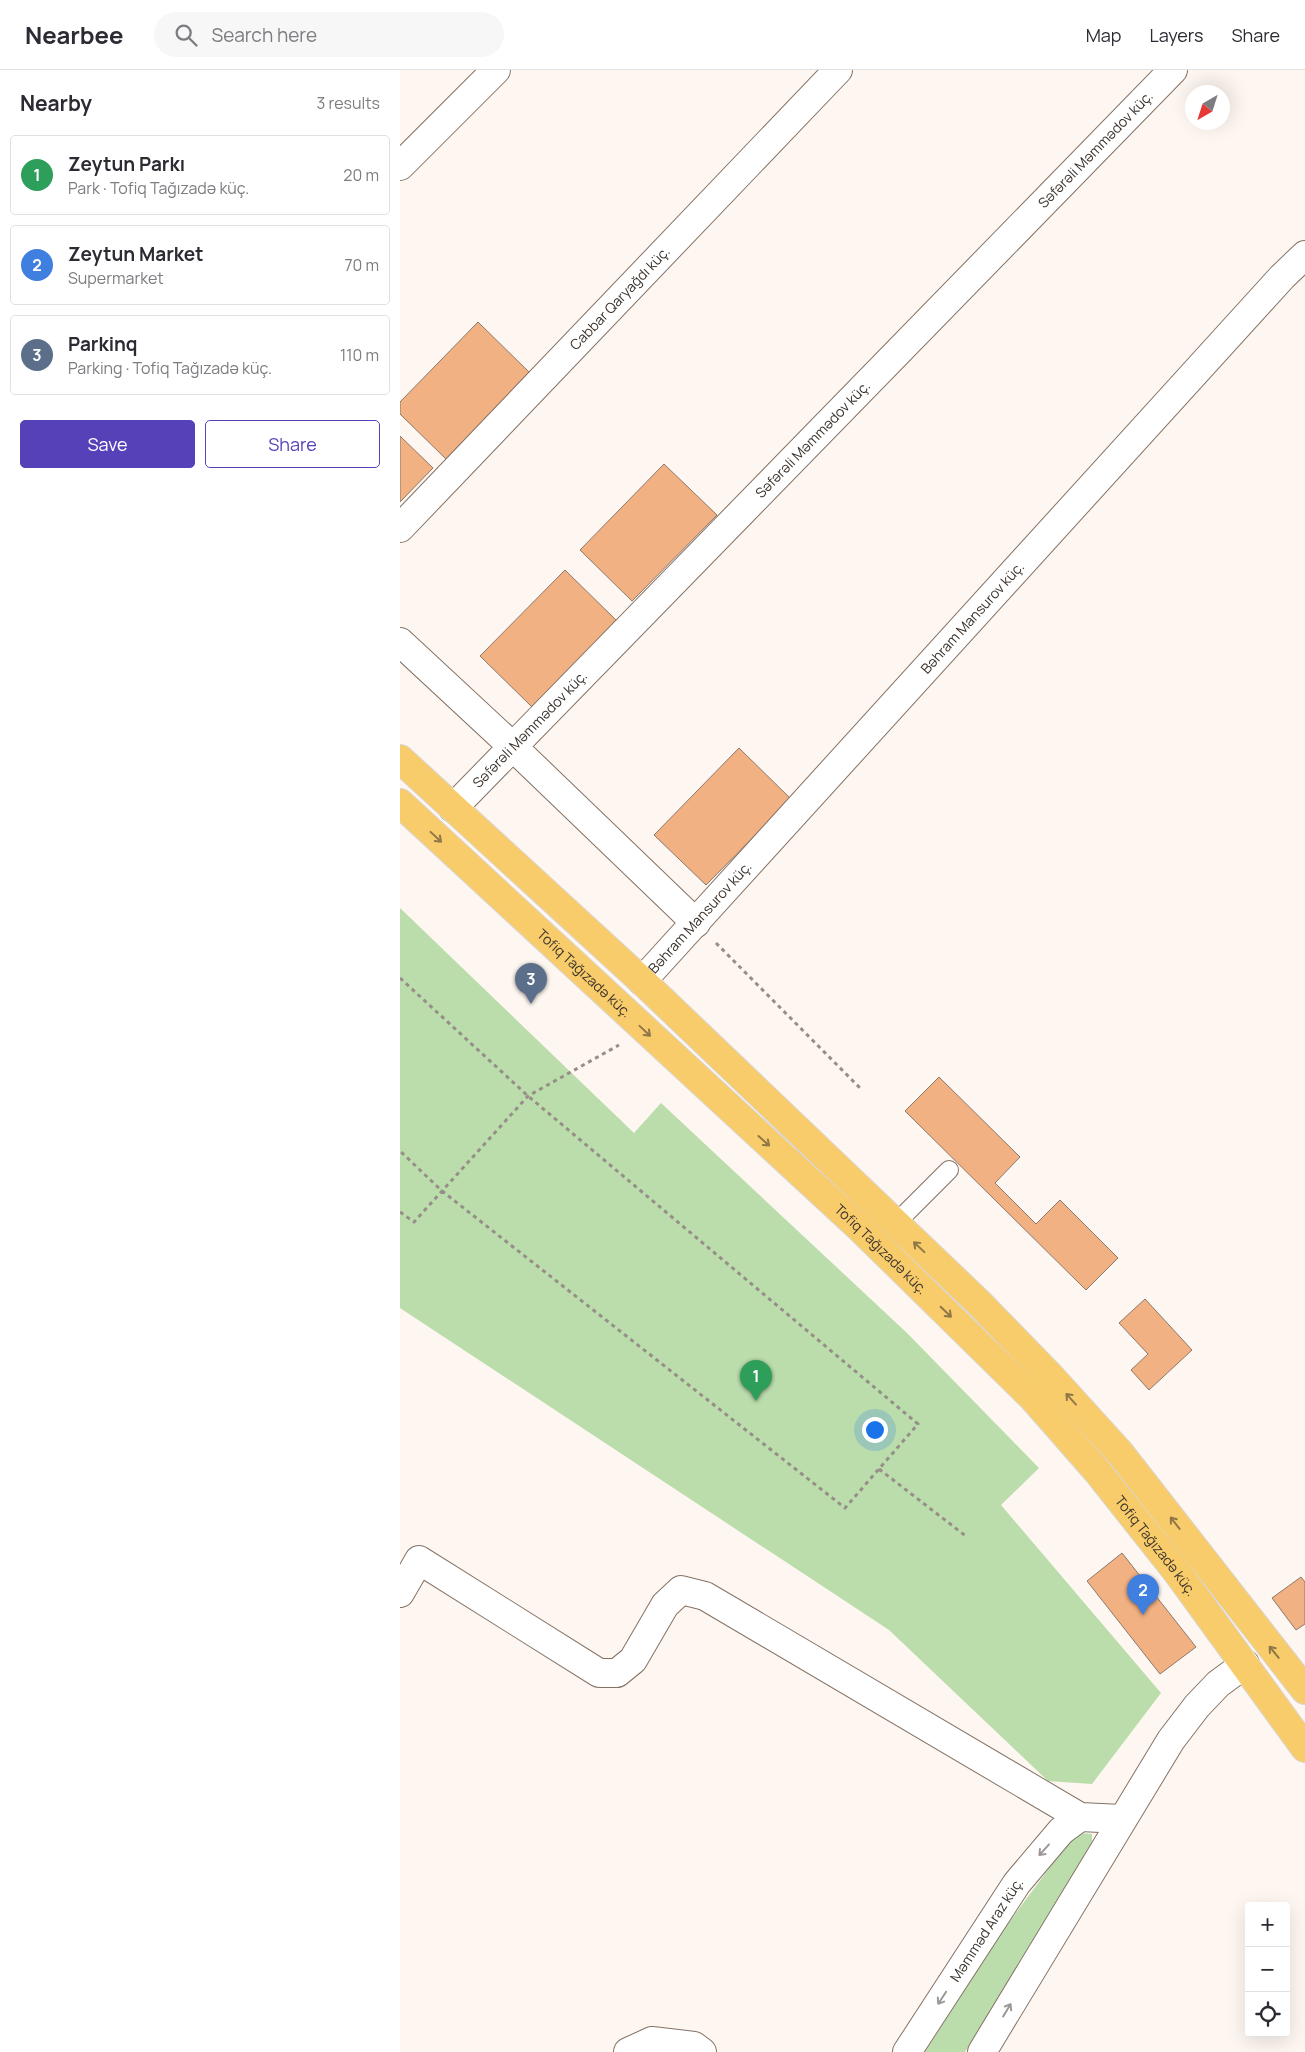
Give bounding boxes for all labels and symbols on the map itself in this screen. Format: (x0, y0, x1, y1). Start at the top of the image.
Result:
north arrow (1185, 85, 1230, 130)
street label: Səfərəli Məmmədov küç. (1034, 86, 1157, 212)
street label: Cabbar Qaryağdı küç. (565, 242, 674, 354)
street label: Səfərəli Məmmədov küç. (751, 376, 874, 502)
street label: Bəhram Mansurov küç. (916, 557, 1028, 677)
street label: Səfərəli Məmmədov küç. (468, 666, 591, 792)
one-way arrow (429, 831, 442, 843)
street label: Bəhram Mansurov küç. (644, 857, 755, 977)
street label: Tofiq Tağızadə küç. (533, 925, 636, 1021)
pin: 3 (515, 963, 547, 1004)
one-way arrow (638, 1025, 651, 1037)
one-way arrow (758, 1135, 770, 1147)
street label: Tofiq Tağızadə küç. (831, 1199, 932, 1298)
one-way arrow (913, 1241, 925, 1253)
one-way arrow (940, 1306, 953, 1318)
pin: 1 (740, 1360, 772, 1401)
one-way arrow (1065, 1392, 1077, 1405)
your location (862, 1417, 888, 1443)
street label: Tofiq Tağızadə küç. (1111, 1491, 1201, 1599)
one-way arrow (1170, 1517, 1181, 1530)
pin: 2 (1127, 1574, 1159, 1615)
one-way arrow (1269, 1646, 1280, 1659)
one-way arrow (1039, 1843, 1050, 1856)
street label: Məmməd Araz küç. (945, 1873, 1027, 1985)
one-way arrow (937, 1991, 948, 2005)
one-way arrow (1002, 2004, 1012, 2018)

